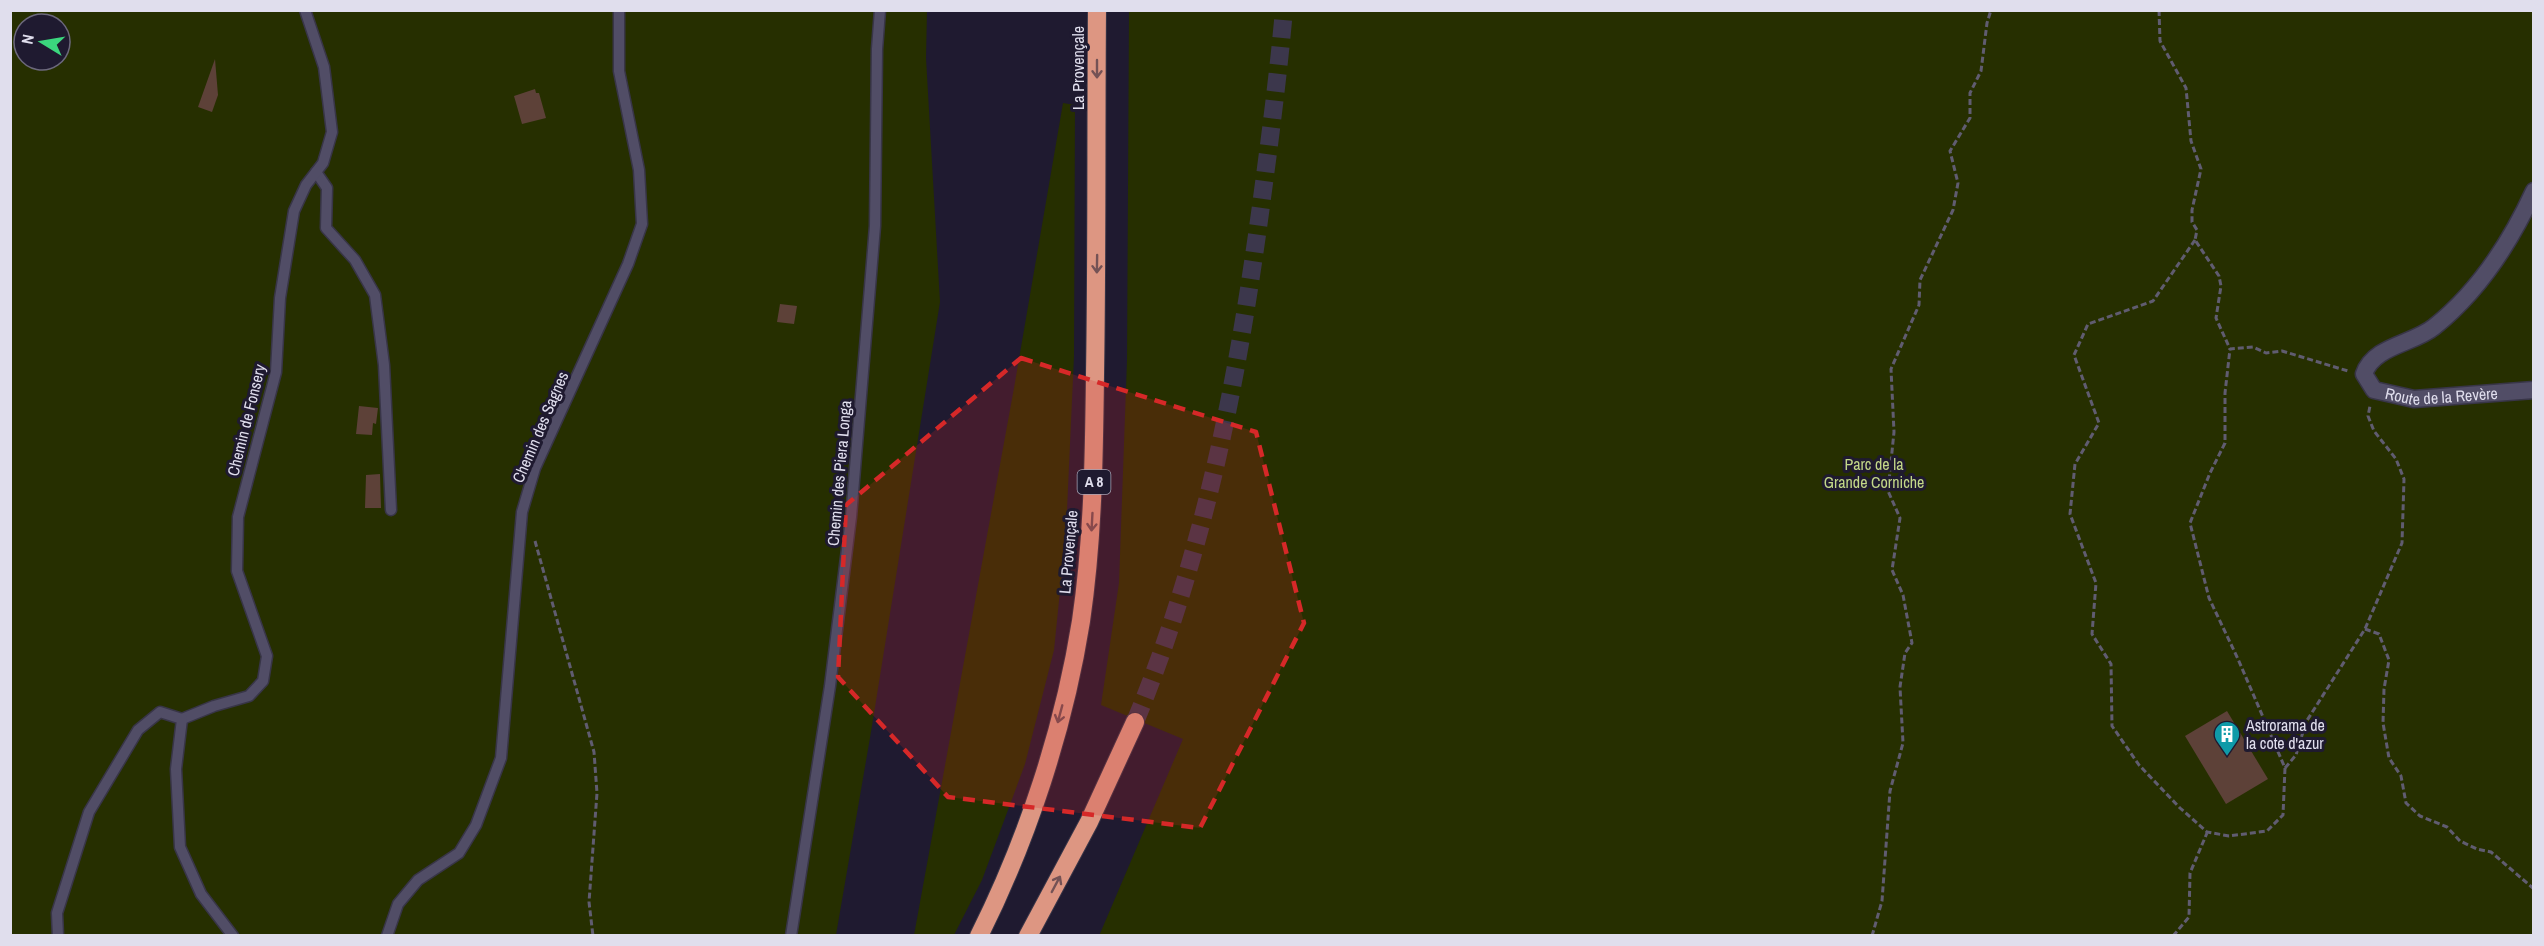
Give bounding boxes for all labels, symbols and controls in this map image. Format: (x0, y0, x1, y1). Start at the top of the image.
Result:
north arrow (12, 12, 72, 72)
street label: La Provençale (1067, 26, 1089, 110)
text: N (16, 32, 39, 46)
one-way arrow (1091, 58, 1103, 78)
one-way arrow (1091, 253, 1103, 273)
street label: Chemin de Fonsery (221, 361, 271, 478)
street label: Chemin des Sagnes (507, 368, 573, 486)
street label: Route de la Revère (2383, 382, 2498, 410)
street label: Chemin des Piera Longa (822, 399, 856, 547)
park label: Parc de la Grande Corniche (1824, 453, 1924, 493)
road number: A 8 (1078, 470, 1110, 494)
street label: La Provençale (1053, 509, 1083, 595)
one-way arrow (1086, 511, 1097, 531)
one-way arrow (1054, 704, 1066, 723)
place label: Astrorama de la cote d'azur (2245, 714, 2325, 754)
building icon: Astrorama de la cote d'azur (2212, 719, 2242, 757)
one-way arrow (1050, 876, 1062, 893)

